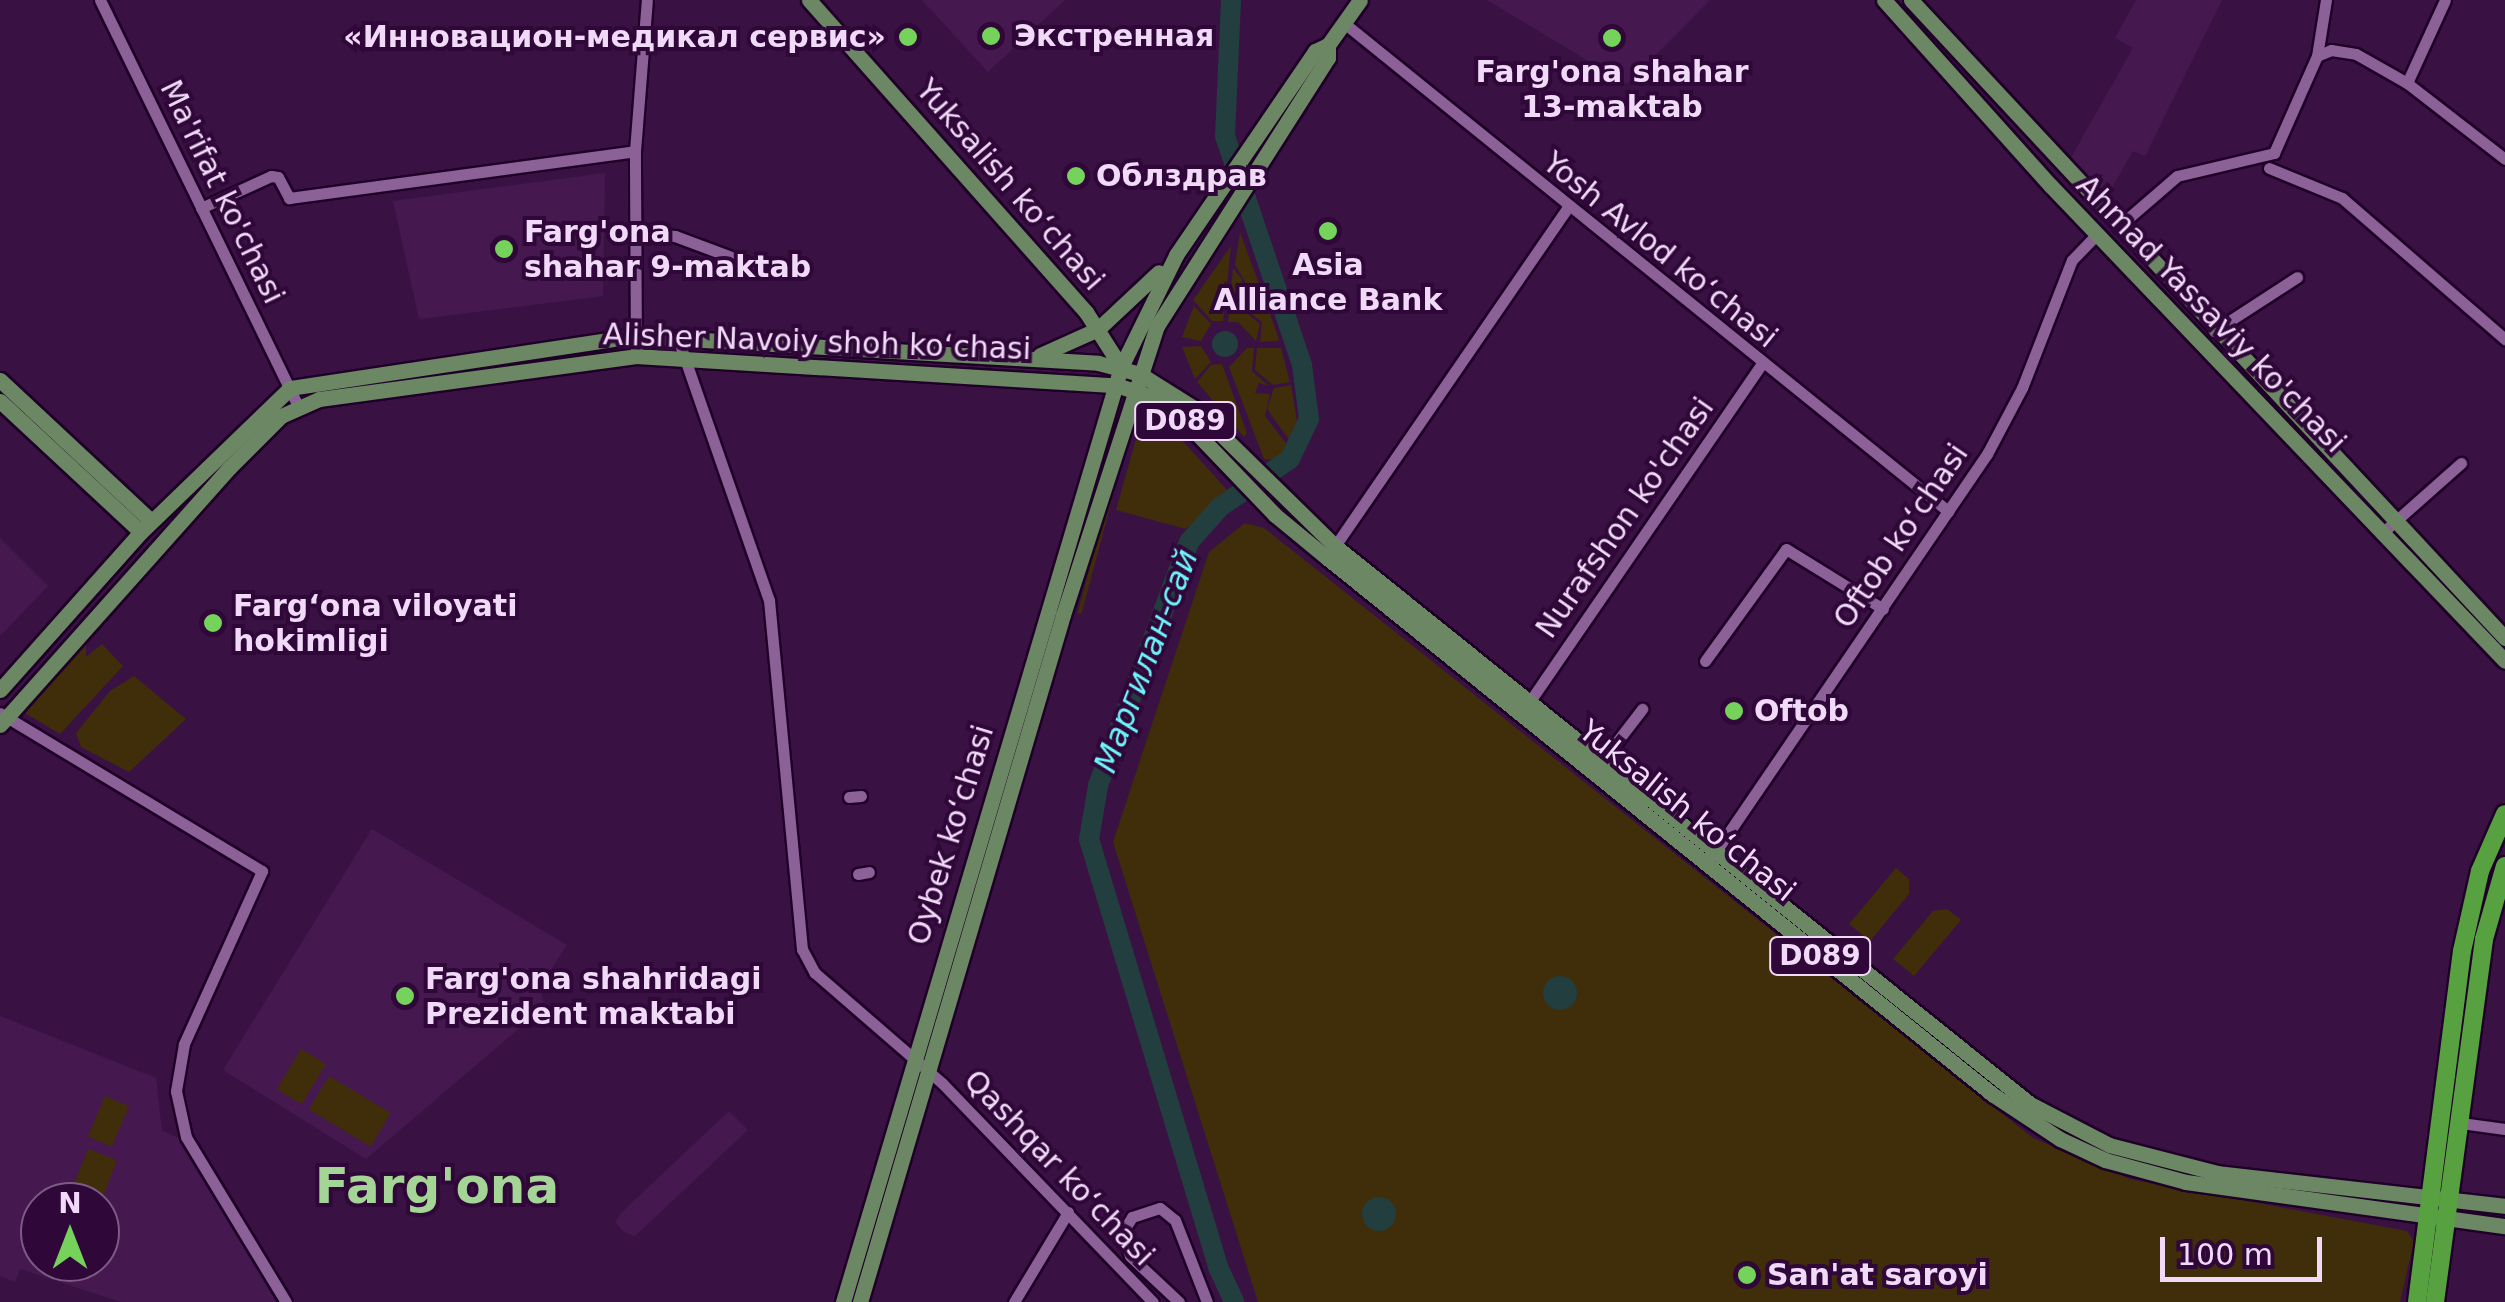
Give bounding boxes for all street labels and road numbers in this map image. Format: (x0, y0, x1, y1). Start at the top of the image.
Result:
street label: Yuksalish koʻchasi (908, 72, 1112, 298)
street label: Ma'rifat ko'chasi (152, 74, 292, 310)
street label: Yosh Avlod koʻchasi (1536, 145, 1784, 355)
street label: Ahmad Yassaviy ko'chasi (2069, 168, 2353, 460)
street label: Alisher Navoiy shoh koʻchasi (602, 317, 1032, 367)
street label: Nurafshon ko'chasi (1529, 391, 1721, 645)
road number: D089 (1132, 398, 1238, 444)
street label: Oftob koʻchasi (1826, 437, 1976, 635)
street label: Yuksalish koʻchasi (1571, 713, 1803, 909)
street label: Oybek ko‘chasi (900, 721, 1002, 949)
road number: D089 (1768, 933, 1872, 979)
street label: Qashqar koʻchasi (956, 1063, 1162, 1273)

